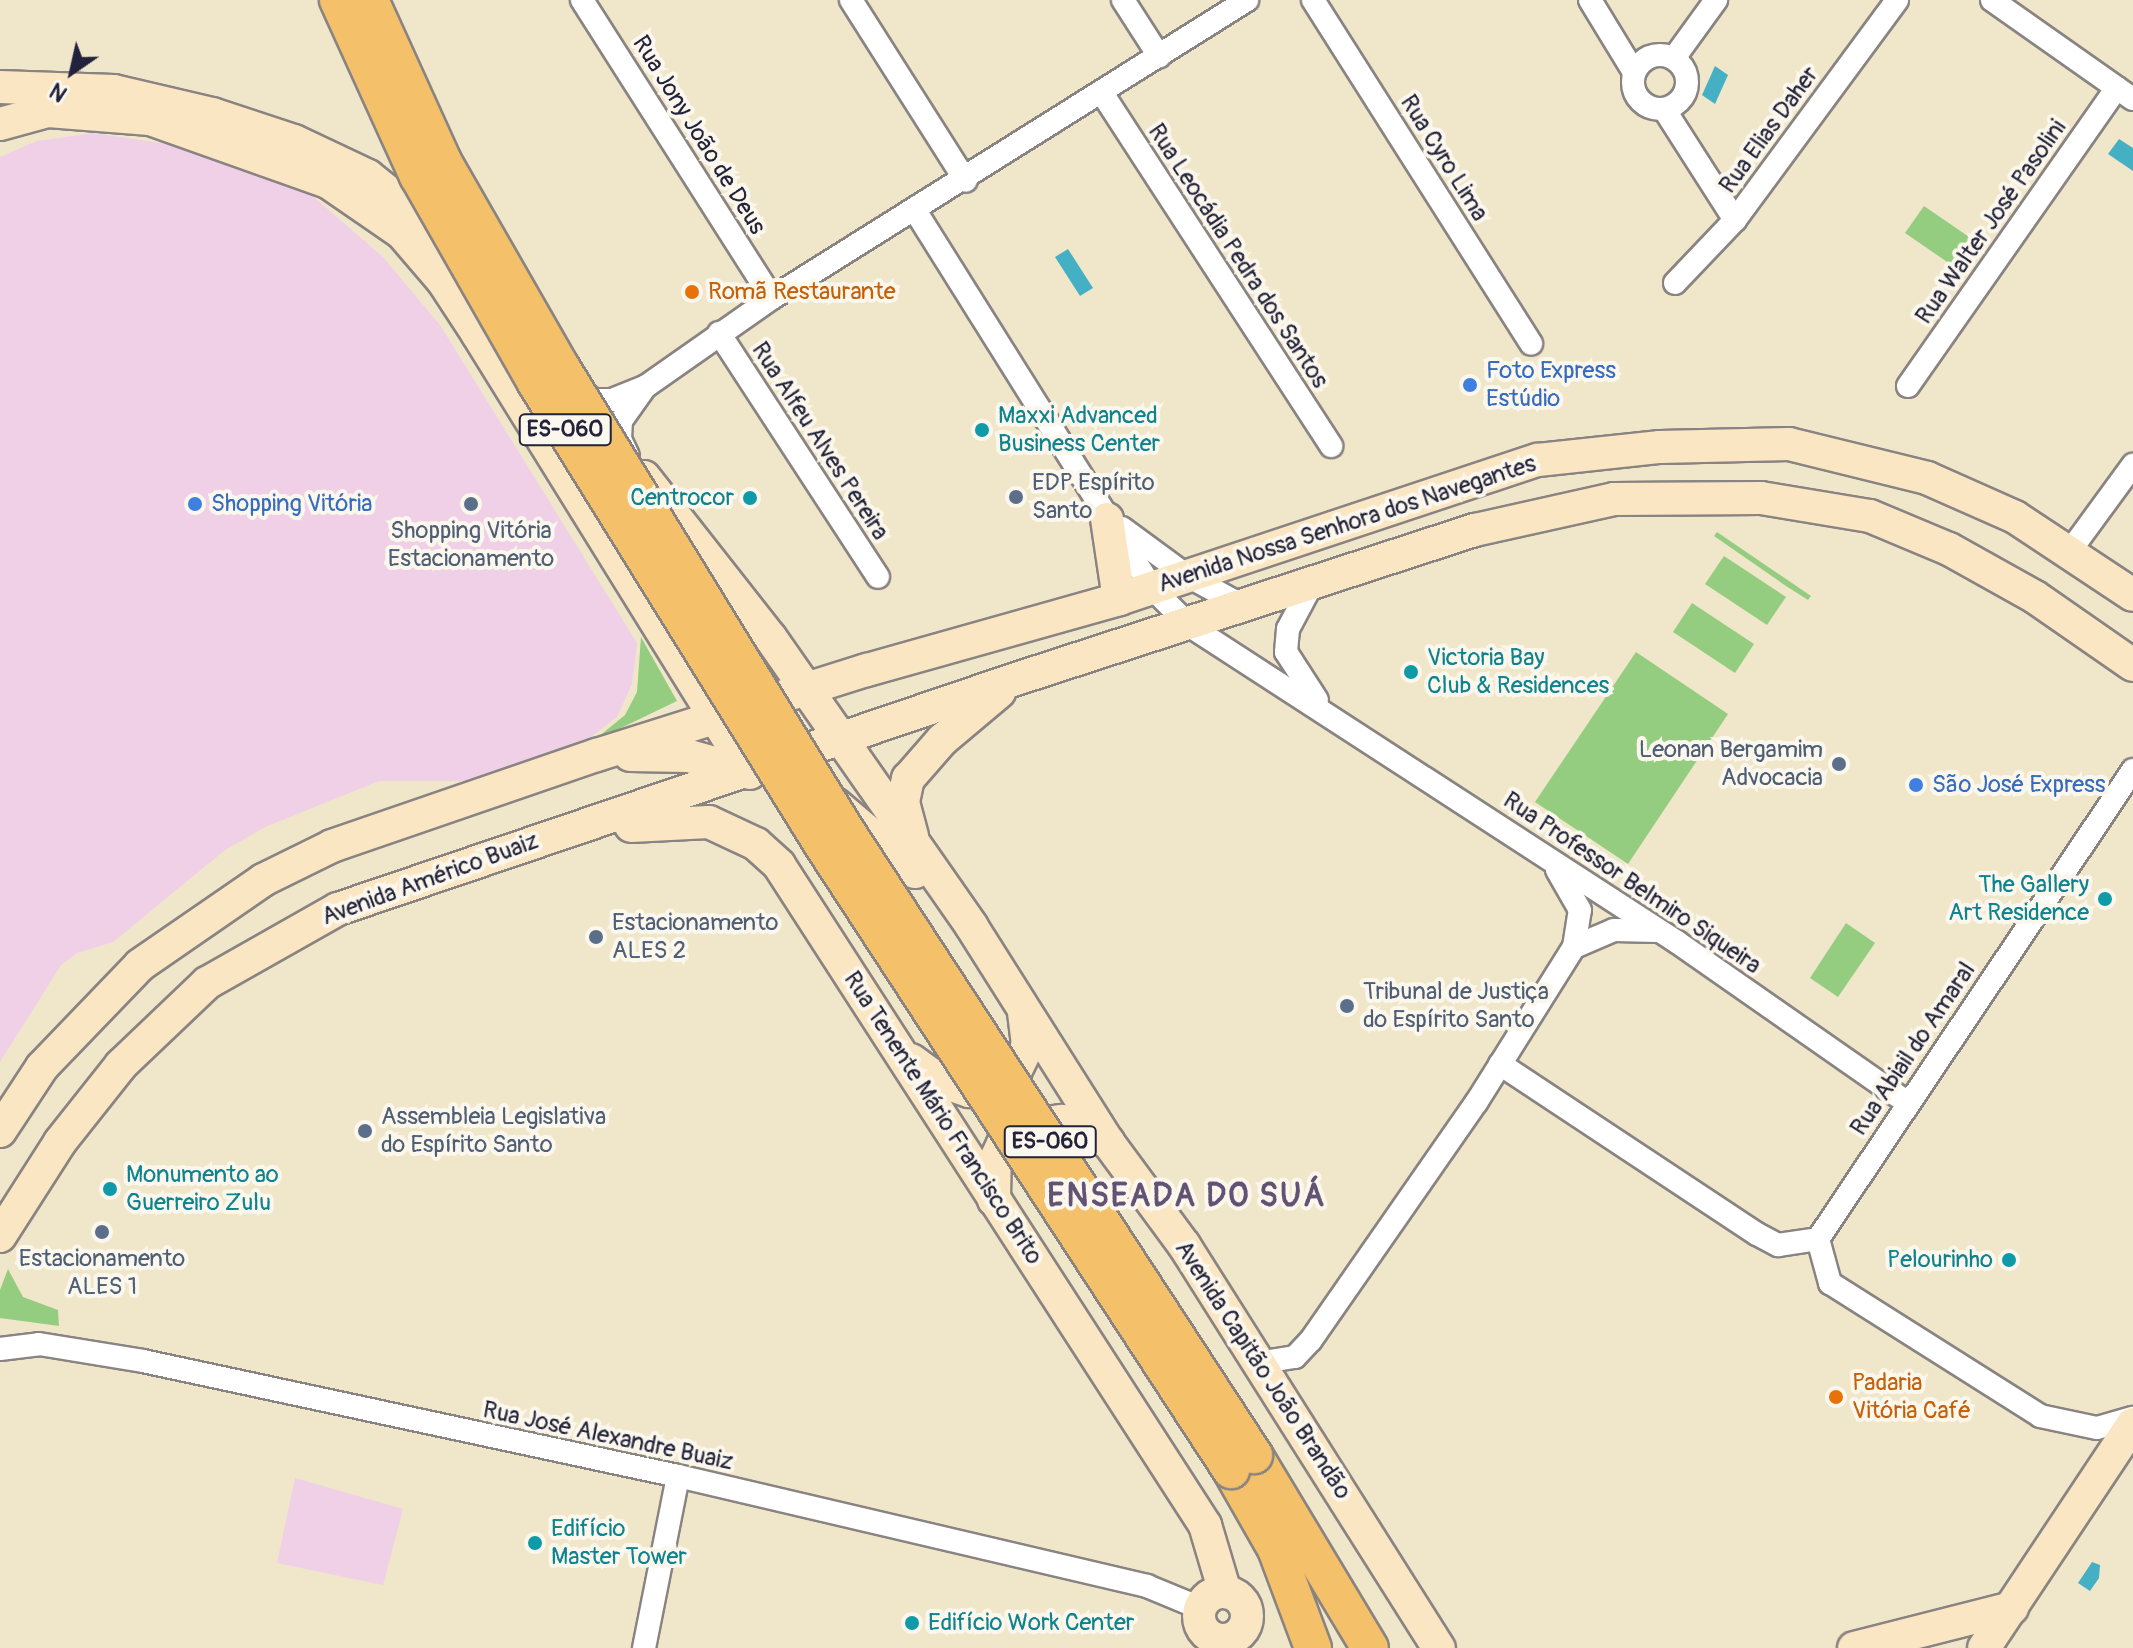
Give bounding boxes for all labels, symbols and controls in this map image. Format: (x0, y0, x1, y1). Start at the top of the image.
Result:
street label: Rua Jony João de Deus (626, 30, 772, 240)
north arrow (32, 32, 112, 112)
street label: Rua Elias Daher (1713, 61, 1825, 199)
text: N (45, 76, 73, 108)
street label: Rua Cyro Lima (1394, 90, 1494, 226)
street label: Rua Walter José Pasolini (1910, 114, 2072, 330)
street label: Rua Leocádia Pedra dos Santos (1142, 118, 1334, 394)
place label: Romã Restaurante (708, 278, 896, 306)
marker: Romã Restaurante (683, 283, 701, 301)
street label: Rua Alfeu Alves Pereira (745, 337, 895, 545)
place label: Foto Express Estúdio (1486, 357, 1616, 413)
marker: Foto Express Estúdio (1461, 376, 1479, 394)
place label: Maxxi Advanced Business Center (998, 402, 1160, 458)
road number: ES-060 (517, 412, 613, 448)
marker: Maxxi Advanced Business Center (973, 421, 991, 439)
street label: Avenida Nossa Senhora dos Navegantes (1155, 449, 1539, 599)
place label: EDP Espírito Santo (1032, 469, 1155, 525)
place label: Centrocor (630, 484, 734, 512)
marker: EDP Espírito Santo (1007, 488, 1025, 506)
marker: Centrocor (741, 489, 759, 507)
place label: Shopping Vitória (211, 490, 372, 518)
marker: Shopping Vitória (186, 495, 204, 513)
marker: Shopping Vitória Estacionamento (462, 495, 480, 513)
place label: Shopping Vitória Estacionamento (388, 517, 554, 573)
place label: Victoria Bay Club & Residences (1427, 644, 1609, 700)
marker: Victoria Bay Club & Residences (1402, 663, 1420, 681)
place label: Leonan Bergamim Advocacia (1639, 736, 1823, 792)
marker: Leonan Bergamim Advocacia (1830, 755, 1848, 773)
place label: São José Express (1932, 771, 2106, 799)
marker: São José Express (1907, 776, 1925, 794)
street label: Rua Professor Belmiro Siqueira (1498, 786, 1766, 980)
street label: Avenida Américo Buaiz (318, 826, 542, 932)
place label: The Gallery Art Residence (1948, 871, 2089, 927)
marker: The Gallery Art Residence (2096, 890, 2114, 908)
place label: Estacionamento ALES 2 (612, 909, 778, 965)
marker: Estacionamento ALES 2 (587, 928, 605, 946)
street label: Rua Abiail do Amaral (1844, 957, 1982, 1141)
street label: Rua Tenente Mário Francisco Brito (837, 966, 1049, 1270)
place label: Tribunal de Justiça do Espírito Santo (1363, 978, 1549, 1034)
marker: Tribunal de Justiça do Espírito Santo (1338, 997, 1356, 1015)
place label: Assembleia Legislativa do Espírito Santo (381, 1103, 606, 1159)
marker: Assembleia Legislativa do Espírito Santo (356, 1122, 374, 1140)
road number: ES-060 (1002, 1124, 1098, 1160)
place label: Monumento ao Guerreiro Zulu (126, 1161, 279, 1217)
district label: ENSEADA DO SUÁ (1047, 1177, 1327, 1215)
marker: Monumento ao Guerreiro Zulu (101, 1180, 119, 1198)
marker: Estacionamento ALES 1 (93, 1223, 111, 1241)
street label: Avenida Capitão João Brandão (1169, 1235, 1357, 1505)
place label: Estacionamento ALES 1 (19, 1245, 185, 1301)
place label: Pelourinho (1887, 1246, 1993, 1274)
marker: Pelourinho (2000, 1251, 2018, 1269)
place label: Padaria Vitória Café (1852, 1369, 1971, 1425)
marker: Padaria Vitória Café (1827, 1388, 1845, 1406)
street label: Rua José Alexandre Buaiz (480, 1395, 736, 1477)
place label: Edifício Master Tower (551, 1515, 687, 1571)
marker: Edifício Master Tower (526, 1534, 544, 1552)
place label: Edifício Work Center (928, 1609, 1134, 1637)
marker: Edifício Work Center (903, 1614, 921, 1632)

